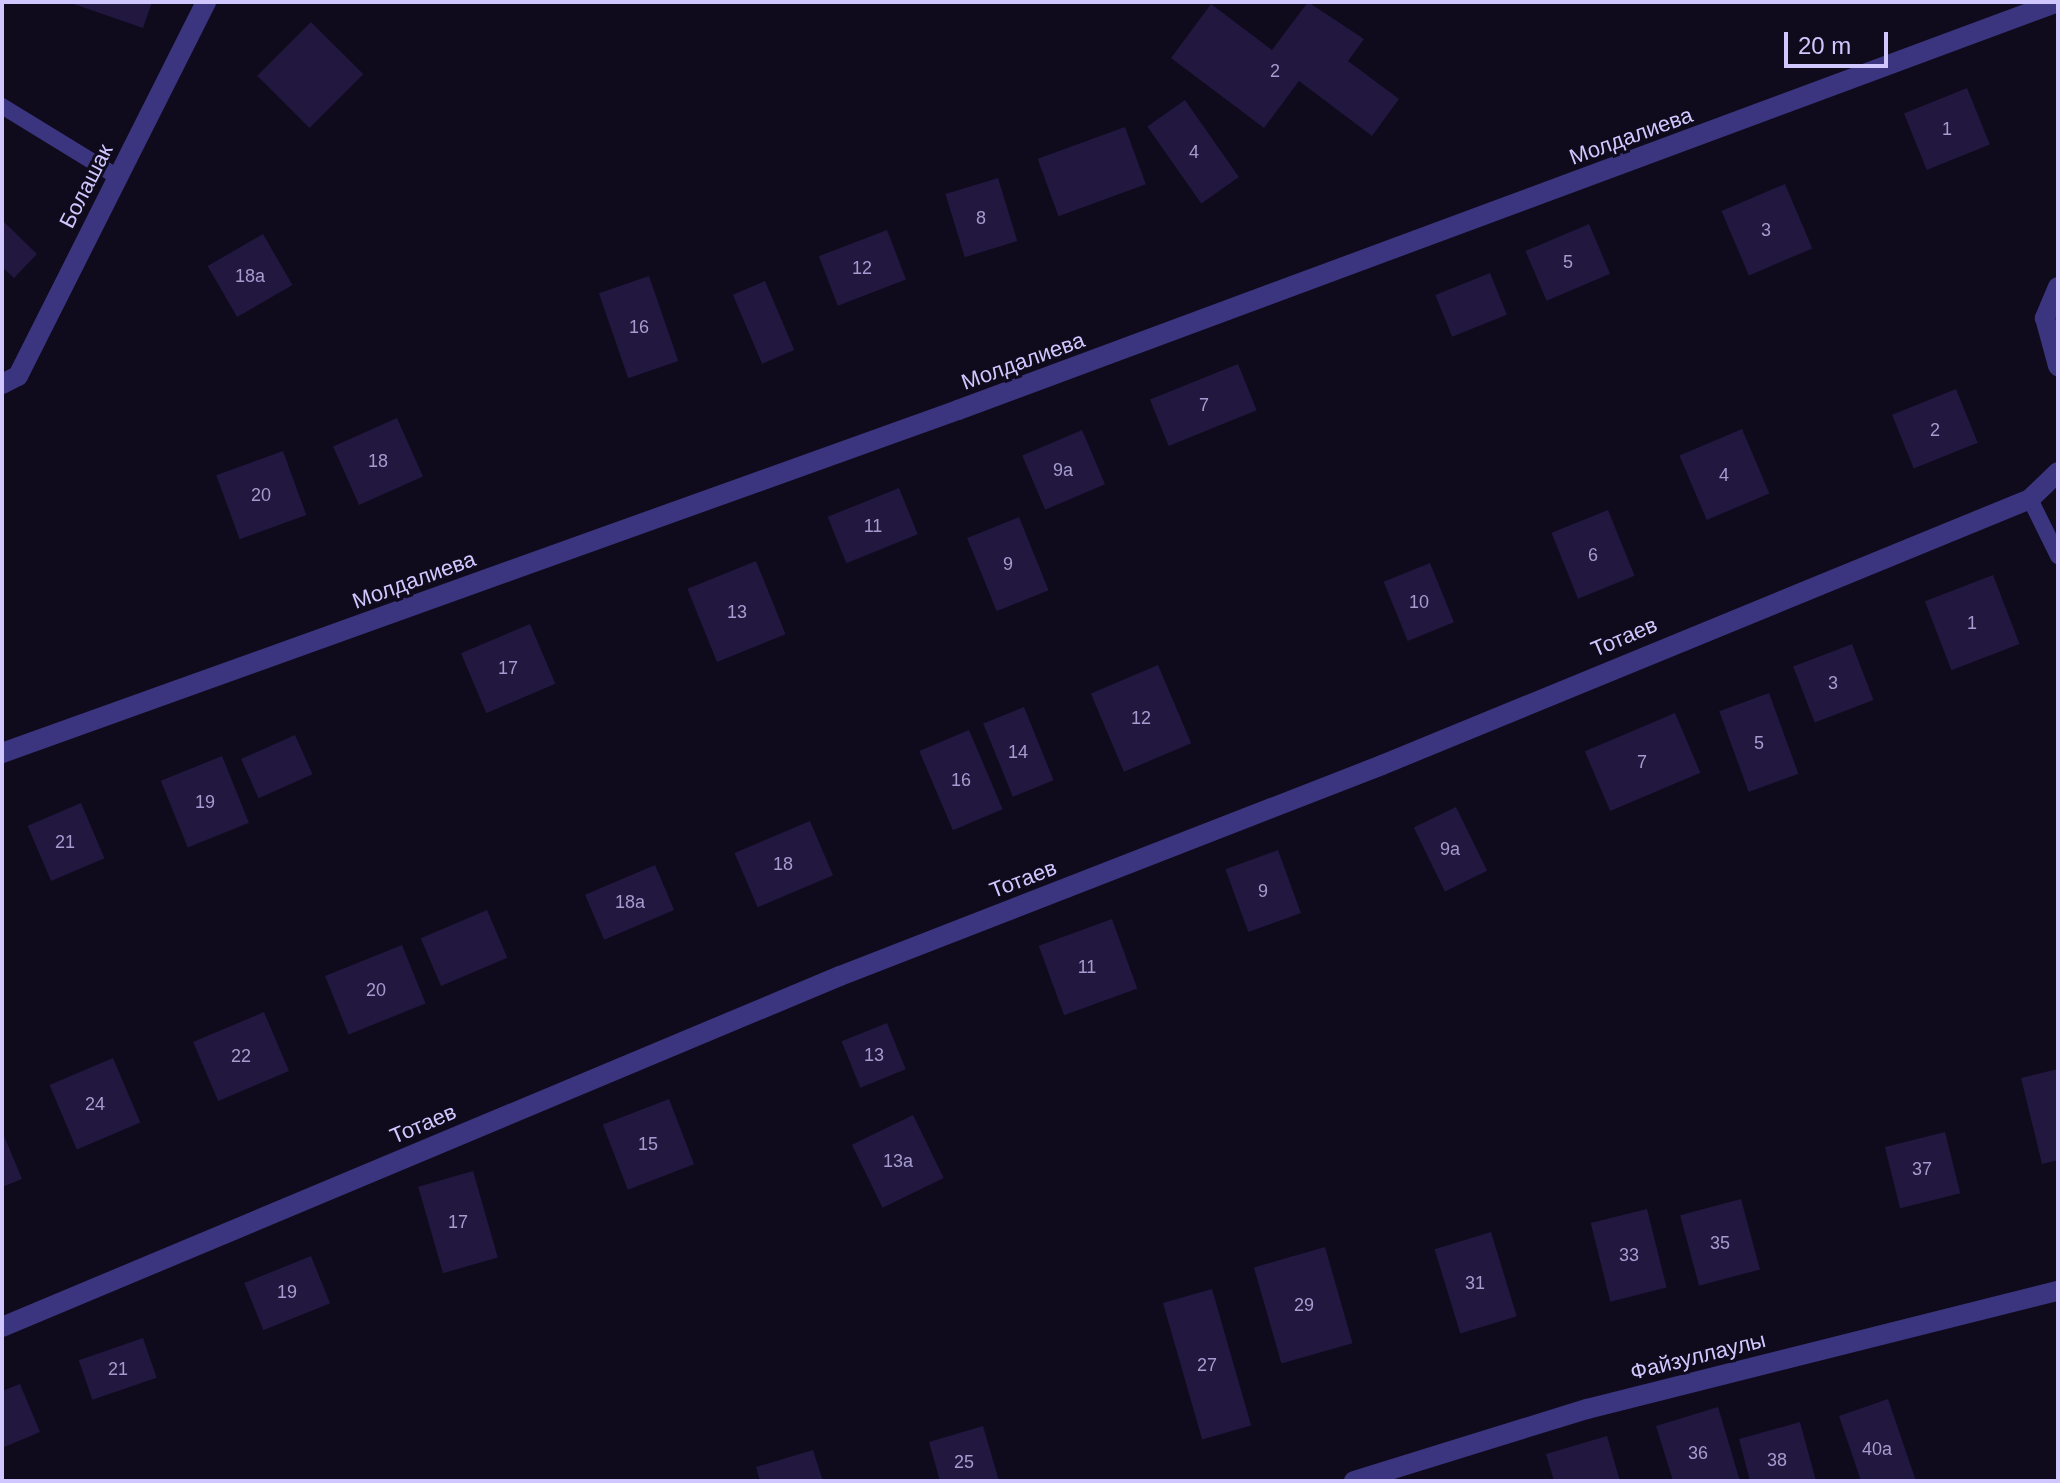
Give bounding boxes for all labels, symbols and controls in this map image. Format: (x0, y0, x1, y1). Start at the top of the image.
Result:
scale bar (1788, 16, 1892, 66)
text: 20 m (1798, 32, 1851, 59)
house number: 2 (1270, 60, 1280, 82)
street label: Молдалиева (1566, 101, 1696, 171)
house number: 1 (1942, 118, 1952, 140)
street label: Болашак (54, 140, 118, 232)
house number: 4 (1189, 141, 1199, 163)
house number: 8 (976, 207, 986, 229)
house number: 3 (1761, 219, 1771, 241)
house number: 5 (1563, 251, 1573, 273)
house number: 12 (852, 257, 872, 279)
house number: 18а (235, 265, 265, 287)
house number: 16 (629, 316, 649, 338)
street label: Молдалиева (958, 326, 1088, 396)
house number: 7 (1199, 394, 1209, 416)
house number: 2 (1930, 419, 1940, 441)
house number: 18 (368, 450, 388, 472)
house number: 9а (1053, 459, 1073, 481)
house number: 4 (1719, 464, 1729, 486)
house number: 20 (251, 484, 271, 506)
house number: 11 (864, 515, 882, 537)
house number: 6 (1588, 544, 1598, 566)
street label: Молдалиева (349, 545, 479, 615)
house number: 9 (1003, 553, 1013, 575)
house number: 10 (1409, 591, 1429, 613)
house number: 13 (727, 601, 747, 623)
street label: Тотаев (1587, 611, 1661, 663)
house number: 1 (1967, 612, 1977, 634)
house number: 17 (498, 657, 518, 679)
house number: 3 (1828, 672, 1838, 694)
house number: 12 (1131, 707, 1151, 729)
house number: 5 (1754, 732, 1764, 754)
house number: 14 (1008, 741, 1028, 763)
house number: 7 (1637, 751, 1647, 773)
house number: 16 (951, 769, 971, 791)
house number: 19 (195, 791, 215, 813)
house number: 21 (55, 831, 75, 853)
house number: 9а (1440, 838, 1460, 860)
house number: 18 (773, 853, 793, 875)
street label: Тотаев (986, 854, 1060, 904)
house number: 9 (1258, 880, 1268, 902)
house number: 18а (615, 891, 645, 913)
house number: 11 (1078, 956, 1096, 978)
house number: 20 (366, 979, 386, 1001)
house number: 13 (864, 1044, 884, 1066)
house number: 22 (231, 1045, 251, 1067)
house number: 24 (85, 1093, 105, 1115)
street label: Тотаев (386, 1098, 460, 1150)
house number: 15 (638, 1133, 658, 1155)
house number: 13а (883, 1150, 913, 1172)
house number: 37 (1912, 1158, 1932, 1180)
house number: 17 (448, 1211, 468, 1233)
house number: 35 (1710, 1232, 1730, 1254)
house number: 33 (1619, 1244, 1639, 1266)
house number: 31 (1465, 1272, 1485, 1294)
house number: 19 (277, 1281, 297, 1303)
house number: 29 (1294, 1294, 1314, 1316)
street label: Файзуллаулы (1628, 1326, 1768, 1386)
house number: 27 (1197, 1354, 1217, 1376)
house number: 21 (108, 1358, 128, 1380)
house number: 40а (1862, 1438, 1892, 1460)
house number: 36 (1688, 1442, 1708, 1464)
house number: 38 (1767, 1449, 1787, 1471)
house number: 25 (954, 1451, 974, 1473)

